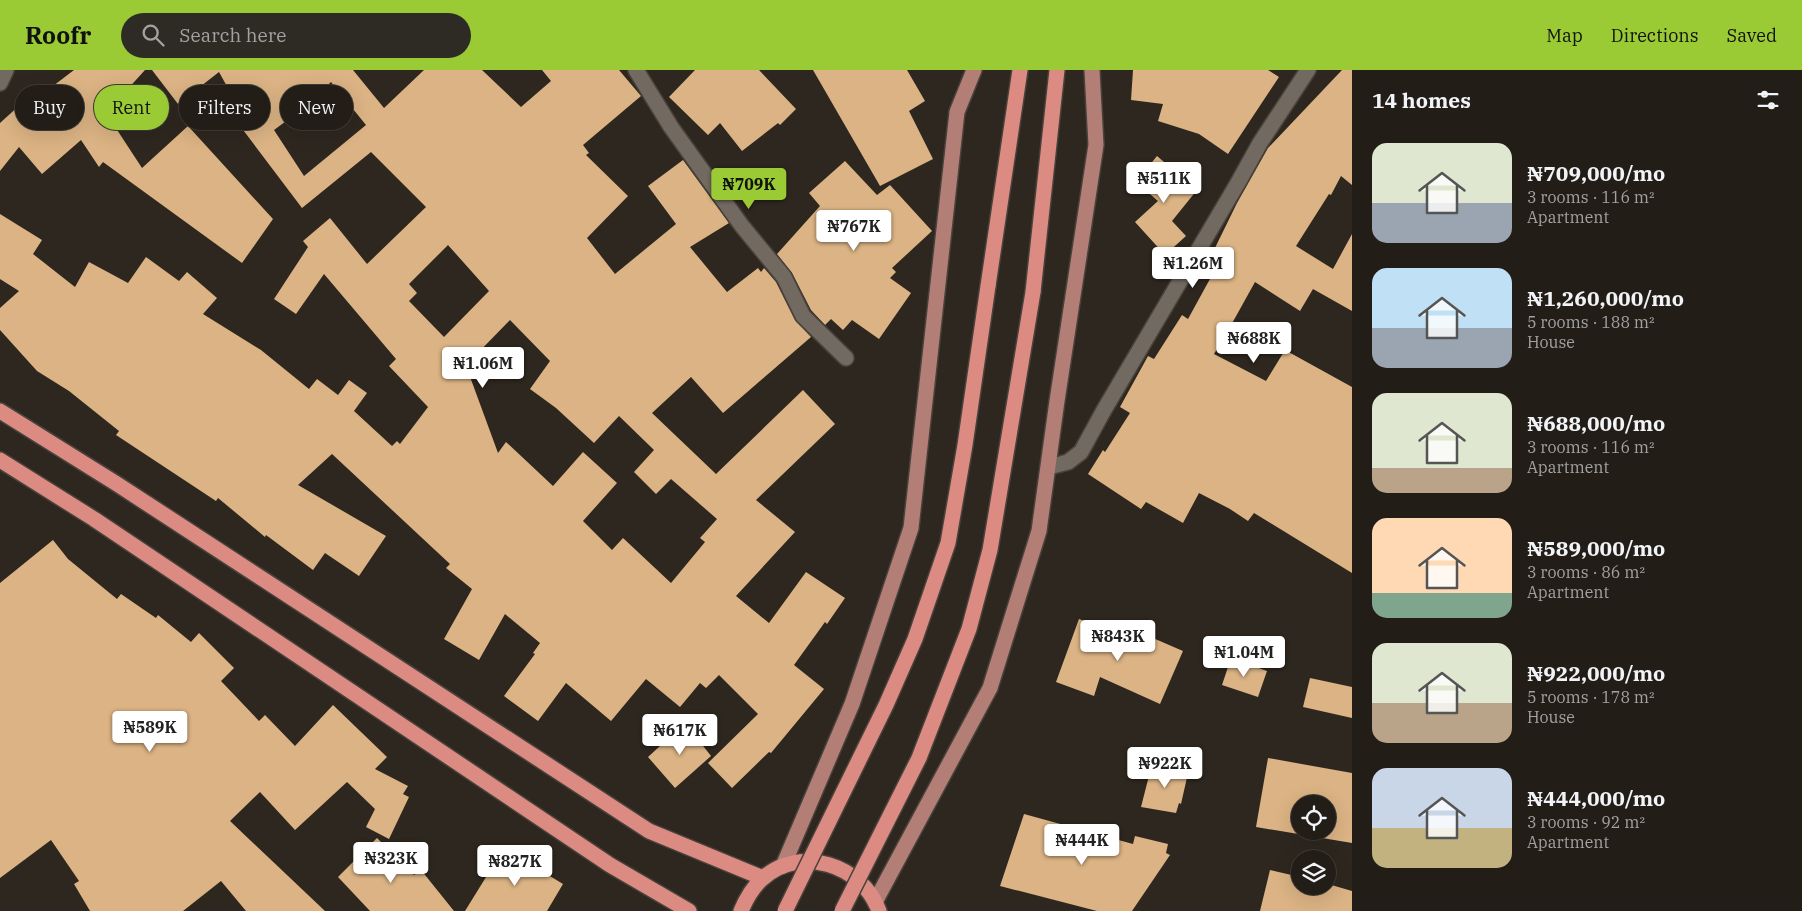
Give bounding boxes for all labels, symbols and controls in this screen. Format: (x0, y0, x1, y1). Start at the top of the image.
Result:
search box (121, 13, 471, 58)
text: Roofr (25, 19, 91, 51)
icon: search (139, 21, 167, 49)
text: Search here (179, 23, 286, 47)
text: Map (1546, 24, 1583, 47)
text: Directions (1611, 24, 1699, 47)
text: Saved (1727, 24, 1777, 47)
chip: Buy (15, 85, 84, 130)
chip: Rent (94, 85, 169, 130)
chip: Filters (179, 85, 270, 130)
chip: New (280, 85, 353, 130)
text: 14 homes (1372, 86, 1471, 114)
icon: filters (1754, 86, 1782, 114)
text: ₦709,000/mo (1527, 159, 1665, 187)
pin: ₦511K (1129, 162, 1199, 204)
icon: home (1412, 163, 1472, 223)
pin: ₦709K (714, 168, 784, 210)
text: ₦511K (1137, 168, 1191, 188)
text: ₦709K (722, 174, 776, 194)
text: 3 rooms · 116 m² (1527, 187, 1655, 207)
text: Apartment (1527, 207, 1609, 227)
pin: ₦767K (819, 210, 889, 252)
text: ₦767K (827, 216, 881, 236)
pin: ₦1.26M (1152, 246, 1234, 289)
text: ₦1.26M (1163, 253, 1223, 273)
text: ₦1,260,000/mo (1527, 284, 1684, 312)
icon: home (1412, 288, 1472, 348)
text: 5 rooms · 188 m² (1527, 312, 1655, 332)
pin: ₦688K (1219, 322, 1289, 364)
text: ₦688K (1227, 328, 1281, 348)
text: House (1527, 332, 1575, 352)
pin: ₦1.06M (442, 346, 524, 389)
text: ₦1.06M (453, 353, 513, 373)
text: ₦688,000/mo (1527, 409, 1665, 437)
icon: home (1412, 413, 1472, 473)
text: 3 rooms · 116 m² (1527, 437, 1655, 457)
text: Apartment (1527, 457, 1609, 477)
text: ₦589,000/mo (1527, 534, 1665, 562)
icon: home (1412, 538, 1472, 598)
text: 3 rooms · 86 m² (1527, 562, 1645, 582)
text: Apartment (1527, 582, 1609, 602)
pin: ₦843K (1083, 620, 1153, 662)
text: ₦843K (1091, 626, 1145, 646)
pin: ₦1.04M (1203, 636, 1285, 678)
text: ₦1.04M (1214, 642, 1274, 662)
text: ₦922,000/mo (1527, 659, 1665, 687)
icon: home (1412, 663, 1472, 723)
text: 5 rooms · 178 m² (1527, 687, 1655, 707)
text: House (1527, 707, 1575, 727)
pin: ₦589K (115, 710, 185, 753)
pin: ₦617K (645, 714, 715, 756)
text: ₦589K (123, 717, 177, 737)
text: ₦617K (653, 720, 707, 740)
pin: ₦922K (1130, 746, 1200, 789)
text: ₦922K (1138, 753, 1192, 773)
text: ₦444,000/mo (1527, 784, 1665, 812)
icon: home (1412, 788, 1472, 848)
map controls (1291, 795, 1336, 895)
button: locate (1291, 795, 1336, 840)
text: 3 rooms · 92 m² (1527, 812, 1645, 832)
pin: ₦444K (1047, 824, 1117, 866)
text: ₦444K (1055, 830, 1109, 850)
text: Apartment (1527, 832, 1609, 852)
pin: ₦323K (356, 842, 426, 884)
pin: ₦827K (480, 844, 550, 887)
text: ₦323K (364, 848, 418, 868)
button: layers (1291, 850, 1336, 895)
text: ₦827K (488, 851, 542, 871)

